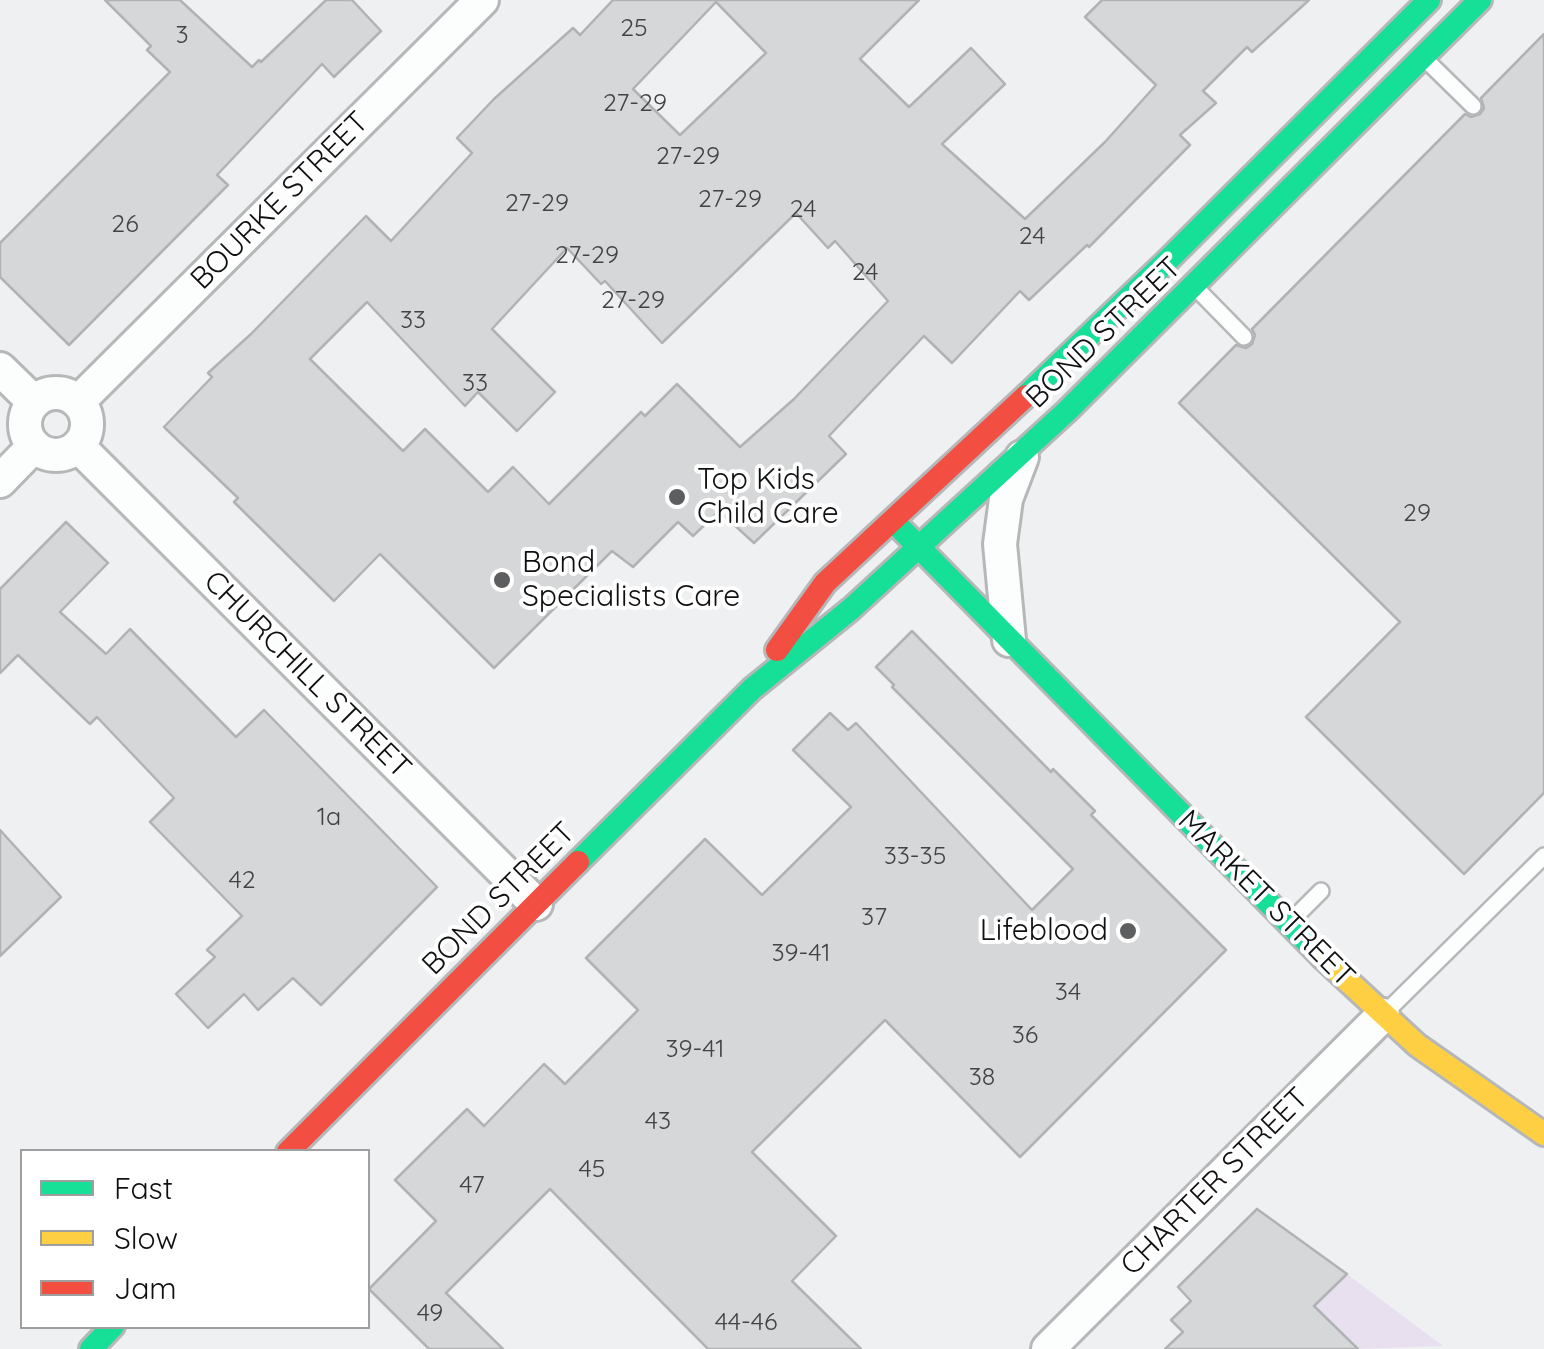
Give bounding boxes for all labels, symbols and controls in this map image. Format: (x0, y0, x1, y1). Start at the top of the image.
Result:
house number: 25 (620, 13, 648, 43)
house number: 3 (175, 20, 189, 50)
house number: 27-29 (603, 88, 667, 118)
street label: BOURKE STREET (184, 105, 376, 297)
house number: 27-29 (656, 141, 720, 171)
house number: 27-29 (698, 184, 762, 214)
house number: 27-29 (505, 188, 569, 218)
house number: 24 (790, 194, 816, 224)
house number: 26 (111, 209, 139, 239)
house number: 24 (1019, 221, 1045, 251)
house number: 27-29 (555, 240, 619, 270)
street label: BOND STREET (1019, 250, 1189, 416)
house number: 24 (852, 257, 878, 287)
house number: 27-29 (601, 285, 665, 315)
house number: 33 (400, 305, 426, 335)
house number: 33 (462, 368, 488, 398)
place label: Top Kids Child Care (697, 462, 839, 532)
marker: Top Kids Child Care (666, 486, 688, 508)
house number: 29 (1403, 498, 1431, 528)
place label: Bond Specialists Care (522, 545, 740, 616)
street label: CHURCHILL STREET (196, 564, 418, 786)
marker: Bond Specialists Care (491, 569, 513, 591)
house number: 1a (317, 802, 341, 832)
street label: MARKET STREET (1170, 803, 1362, 995)
street label: BOND STREET (415, 815, 583, 983)
house number: 33-35 (884, 841, 946, 871)
house number: 42 (228, 865, 256, 895)
house number: 37 (861, 902, 887, 932)
place label: Lifeblood (980, 913, 1108, 949)
marker: Lifeblood (1117, 920, 1139, 942)
house number: 39-41 (771, 938, 831, 968)
house number: 34 (1055, 977, 1081, 1007)
house number: 36 (1012, 1020, 1038, 1050)
house number: 39-41 (665, 1034, 725, 1064)
house number: 38 (969, 1062, 995, 1092)
street label: CHARTER STREET (1114, 1081, 1316, 1283)
house number: 43 (645, 1106, 671, 1136)
legend (20, 1149, 370, 1329)
house number: 45 (579, 1154, 605, 1184)
text: Fast (114, 1169, 173, 1207)
house number: 47 (459, 1170, 485, 1200)
text: Slow (114, 1219, 178, 1257)
text: Jam (114, 1269, 177, 1307)
house number: 49 (417, 1298, 443, 1328)
house number: 44-46 (715, 1307, 777, 1337)

